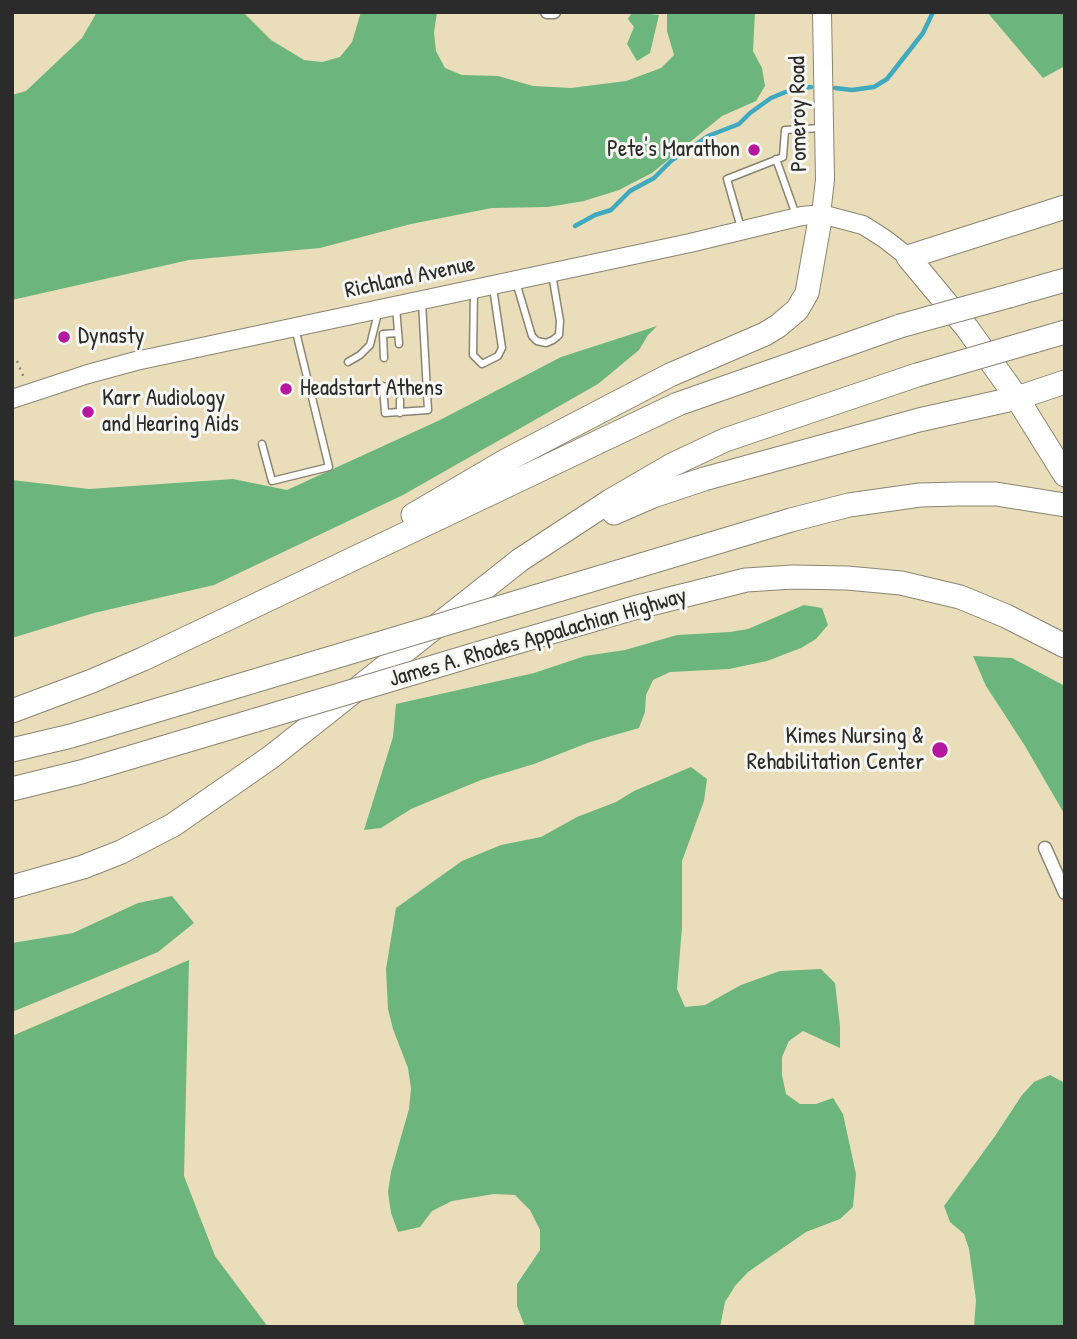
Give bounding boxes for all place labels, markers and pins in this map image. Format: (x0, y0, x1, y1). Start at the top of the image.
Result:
place label: Pete's Marathon (607, 136, 740, 164)
marker: Pete's Marathon (746, 142, 762, 158)
place label: Dynasty (78, 323, 145, 351)
marker: Dynasty (56, 329, 72, 345)
place label: Headstart Athens (300, 375, 443, 403)
marker: Headstart Athens (278, 381, 294, 397)
place label: Karr Audiology and Hearing Aids (102, 385, 239, 439)
marker: Karr Audiology and Hearing Aids (80, 404, 96, 420)
place label: Kimes Nursing & Rehabilitation Center (747, 723, 924, 777)
marker: Kimes Nursing & Rehabilitation Center (930, 740, 950, 760)

